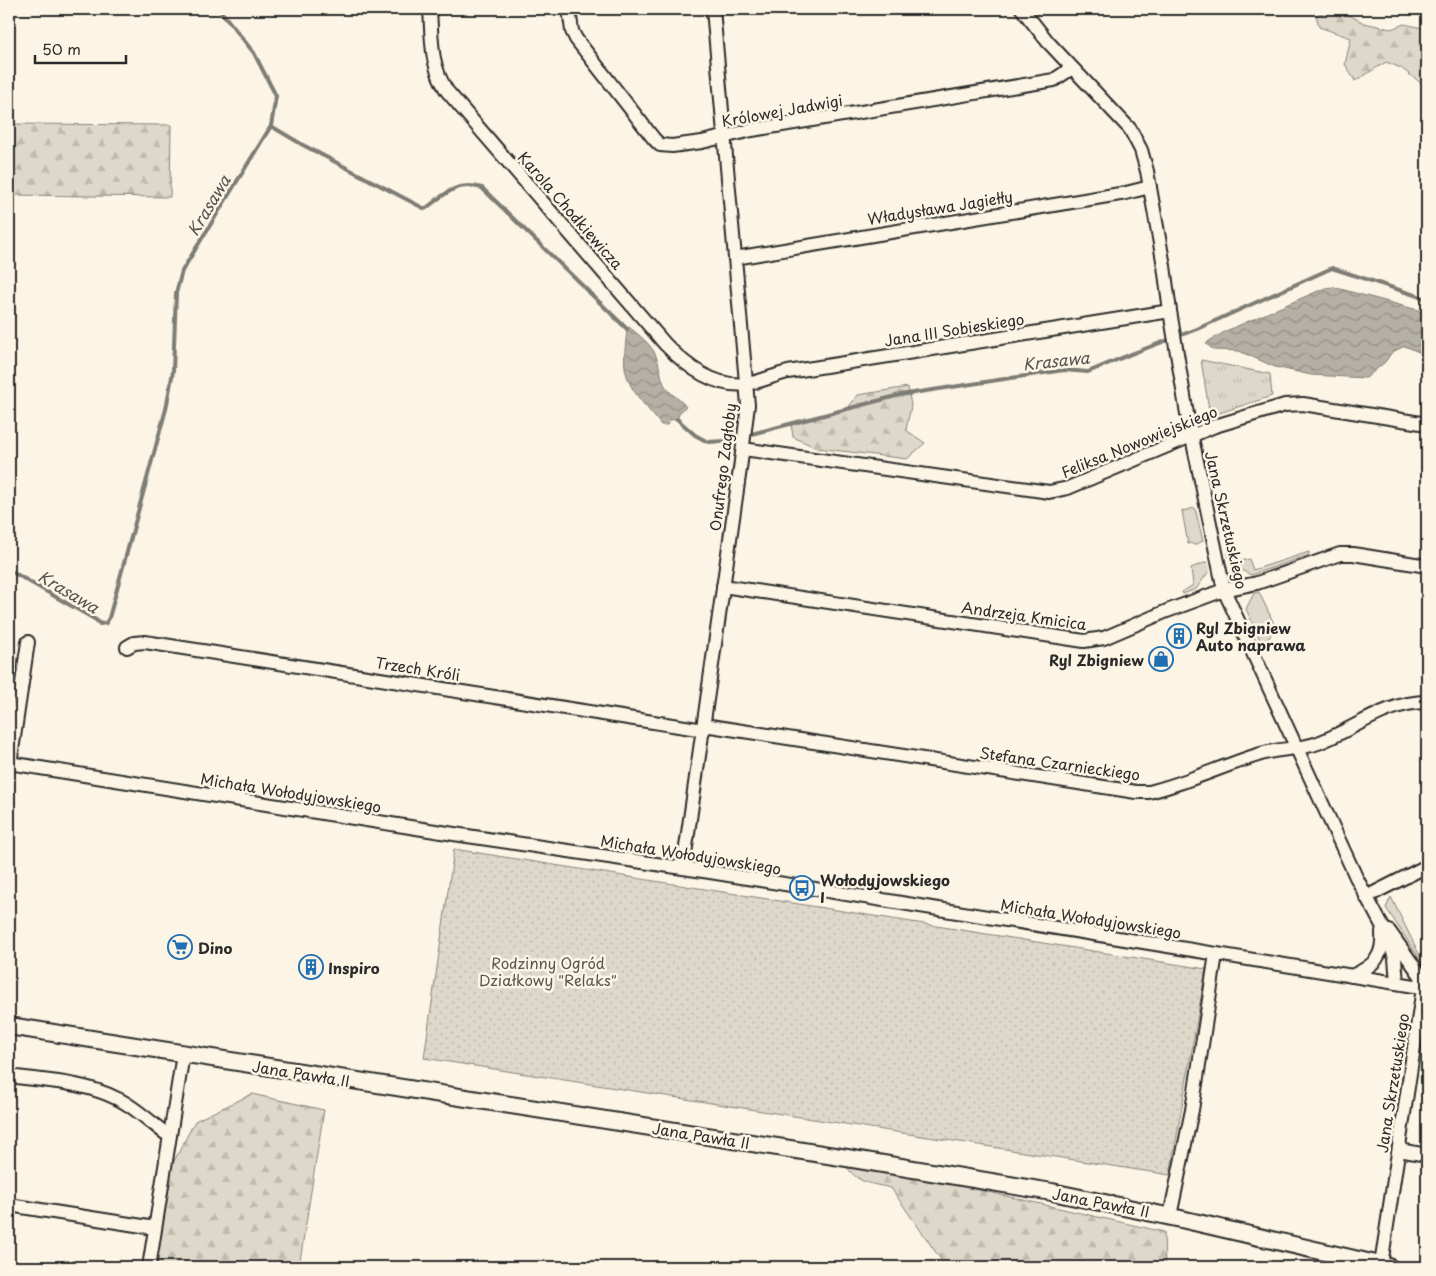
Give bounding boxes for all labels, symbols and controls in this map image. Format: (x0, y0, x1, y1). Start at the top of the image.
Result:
scale bar (35, 32, 126, 64)
text: 50 m (42, 37, 81, 60)
street label: Królowej Jadwigi (720, 88, 844, 132)
street label: Karola Chodkiewicza (513, 146, 629, 275)
water label: Krasawa (180, 169, 236, 240)
street label: Władysława Jagiełły (866, 184, 1014, 230)
street label: Jana III Sobieskiego (882, 307, 1026, 351)
water label: Krasawa (1021, 344, 1091, 375)
street label: Feliksa Nowowiejskiego (1057, 399, 1221, 483)
street label: Onufrego Zagłoby (703, 402, 741, 532)
street label: Jana Skrzetuskiego (1200, 449, 1254, 591)
water label: Krasawa (34, 563, 105, 619)
street label: Andrzeja Kmicica (960, 595, 1089, 635)
place label: Ryl Zbigniew Auto naprawa (1196, 616, 1306, 656)
building icon: Ryl Zbigniew Auto naprawa (1166, 623, 1192, 649)
shop icon: Ryl Zbigniew (1148, 646, 1174, 672)
place label: Ryl Zbigniew (1049, 648, 1144, 671)
street label: Trzech Króli (374, 650, 462, 686)
street label: Stefana Czarnieckiego (978, 740, 1142, 786)
street label: Michała Wołodyjowskiego (199, 766, 383, 818)
street label: Michała Wołodyjowskiego (599, 828, 783, 880)
place label: Wołodyjowskiego I (820, 868, 950, 908)
bus stop icon: Wołodyjowskiego I (789, 875, 815, 901)
street label: Michała Wołodyjowskiego (999, 892, 1183, 944)
supermarket icon: Dino (167, 934, 193, 960)
place label: Dino (198, 936, 233, 959)
park label: Rodzinny Ogród Działkowy "Relaks" (479, 951, 617, 991)
building icon: Inspiro (298, 954, 324, 980)
place label: Inspiro (328, 956, 380, 979)
street label: Jana Skrzetuskiego (1370, 1012, 1414, 1154)
street label: Jana Pawła II (251, 1054, 351, 1092)
street label: Jana Pawła II (651, 1116, 751, 1154)
street label: Jana Pawła II (1051, 1181, 1151, 1223)

